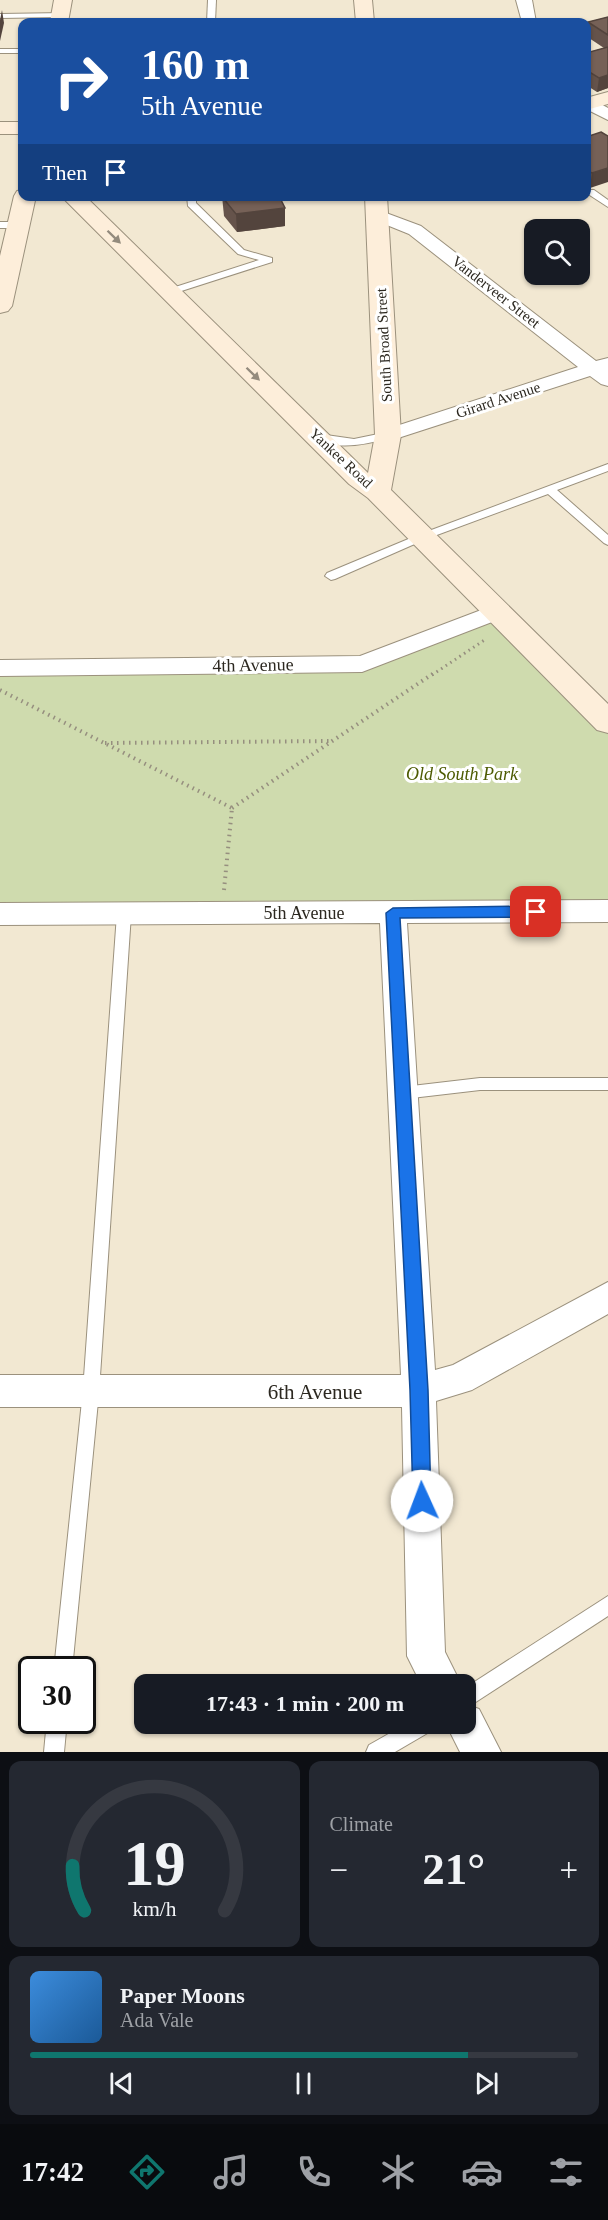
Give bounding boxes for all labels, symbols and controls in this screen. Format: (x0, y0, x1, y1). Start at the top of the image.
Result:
icon: right (42, 42, 120, 120)
text: 160 m (141, 42, 250, 88)
text: 5th Avenue (141, 91, 263, 121)
icon: arrive (99, 156, 132, 189)
text: Then (42, 160, 87, 185)
map controls (524, 219, 590, 285)
button: search (524, 219, 590, 285)
one-way arrow (106, 230, 120, 244)
street label: Vanderveer Street (449, 253, 544, 332)
street label: South Broad Street (373, 287, 395, 402)
one-way arrow (245, 366, 259, 380)
street label: Girard Avenue (454, 379, 542, 421)
street label: Yankee Road (306, 425, 376, 491)
street label: 4th Avenue (212, 654, 294, 676)
park label: Old South Park (406, 764, 519, 784)
pin (510, 886, 561, 937)
icon: arrive (519, 895, 552, 928)
street label: 5th Avenue (263, 903, 345, 923)
street label: 6th Avenue (268, 1380, 362, 1404)
position arrow (390, 1469, 454, 1533)
speed limit sign: 30 (18, 1656, 96, 1734)
text: 17:43 · 1 min · 200 m (206, 1691, 404, 1716)
text: Climate (330, 1813, 393, 1835)
text: 19 (123, 1829, 185, 1898)
text: 21° (422, 1844, 485, 1894)
text: − (330, 1852, 348, 1888)
text: + (559, 1852, 578, 1888)
text: km/h (132, 1897, 177, 1921)
text: Paper Moons (120, 1983, 245, 2008)
text: Ada Vale (120, 2009, 194, 2031)
icon: previous (105, 2067, 138, 2100)
icon: pause (287, 2067, 320, 2100)
icon: next (470, 2067, 503, 2100)
icon: directions (126, 2151, 168, 2193)
icon: music (210, 2151, 252, 2193)
icon: phone (293, 2151, 335, 2193)
icon: climate (377, 2151, 419, 2193)
icon: car (461, 2151, 503, 2193)
icon: filters (545, 2151, 587, 2193)
text: 17:42 (21, 2157, 84, 2187)

